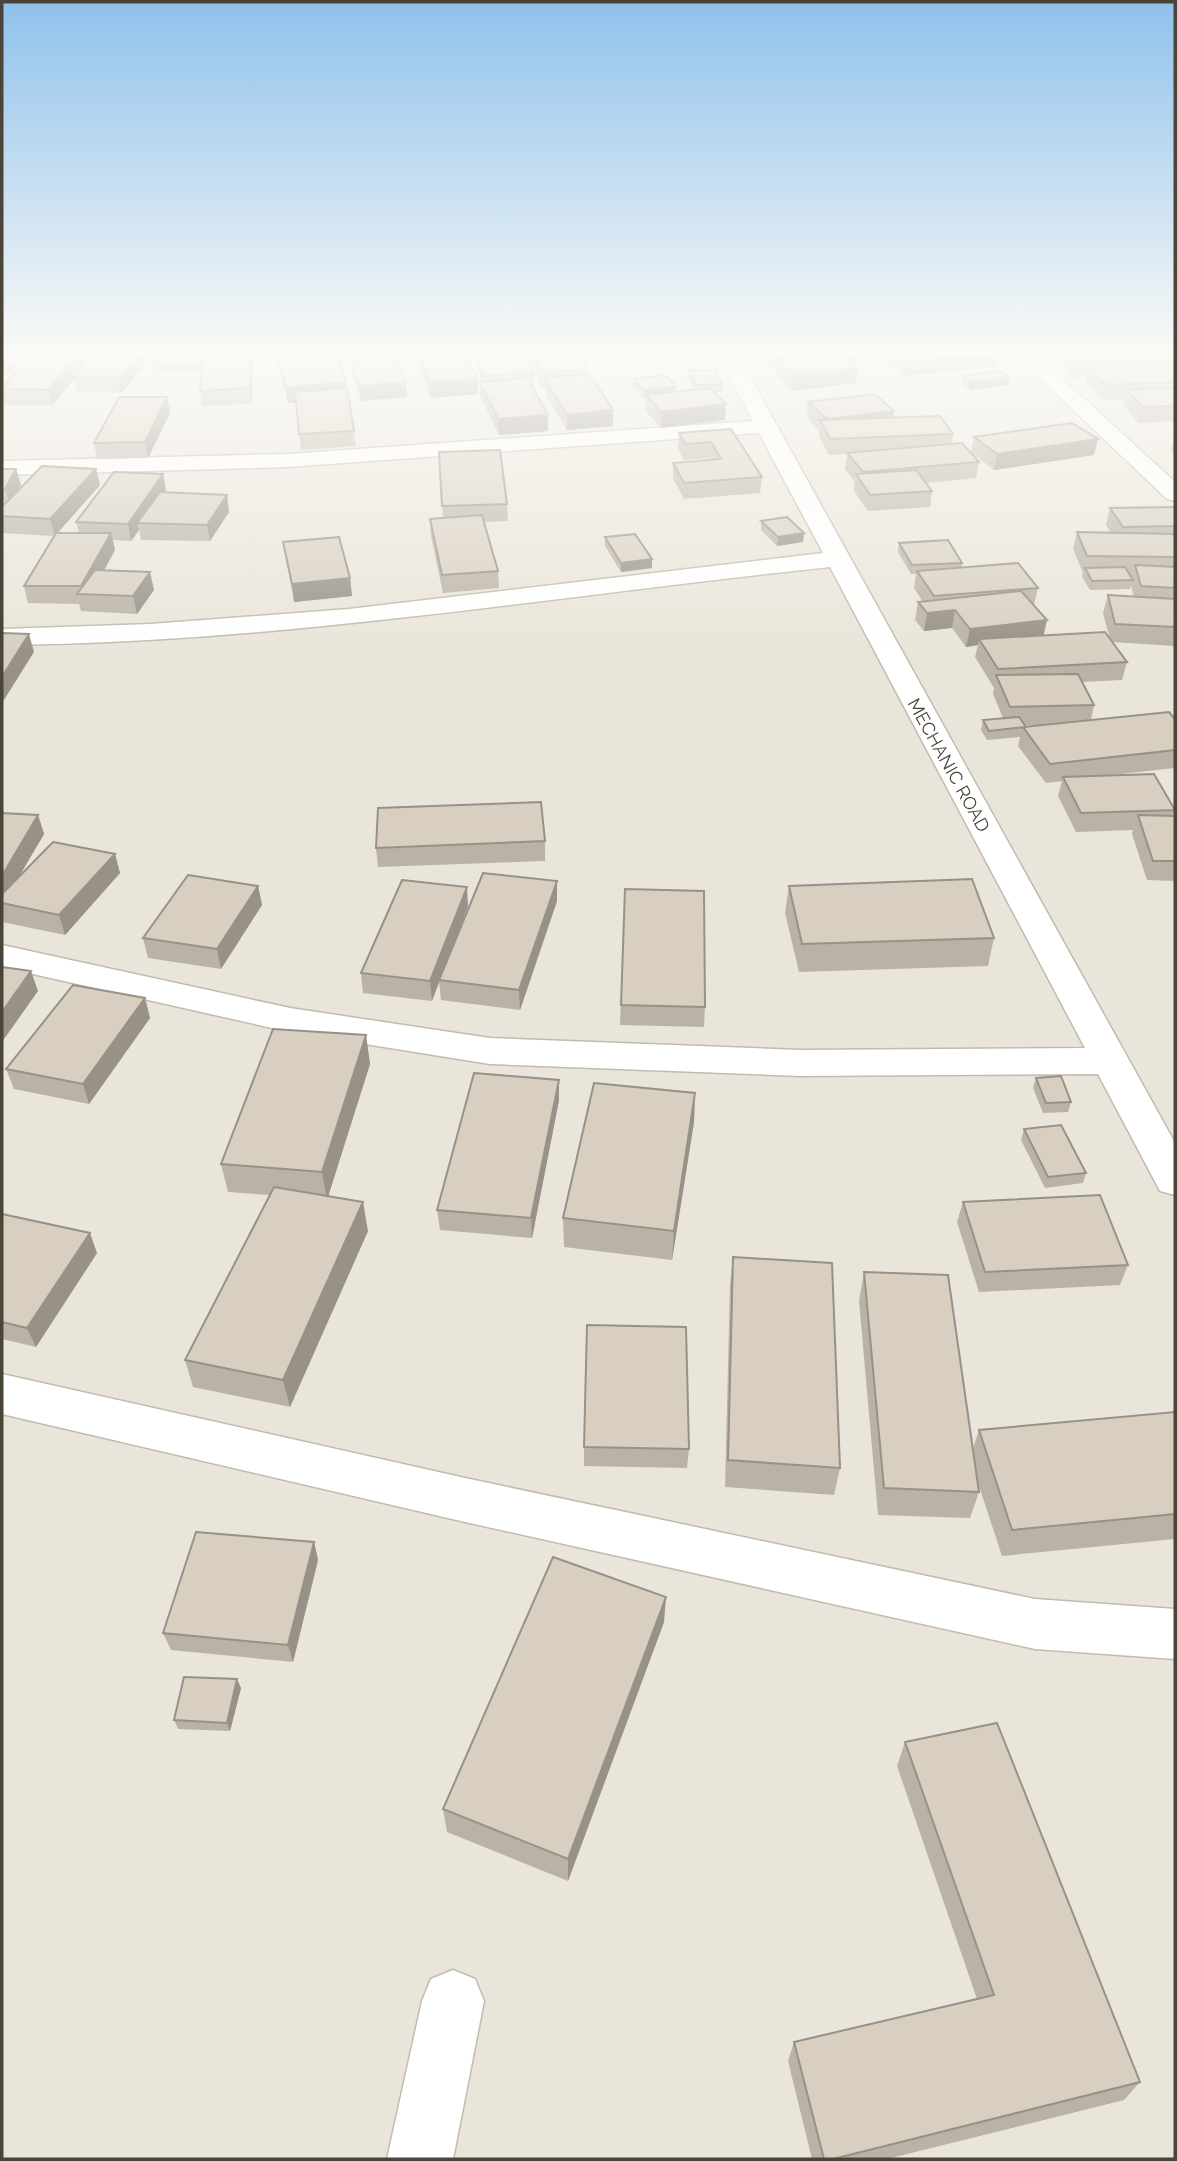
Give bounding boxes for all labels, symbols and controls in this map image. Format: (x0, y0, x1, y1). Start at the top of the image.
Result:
street label: MECHANIC ROAD (904, 695, 994, 836)

